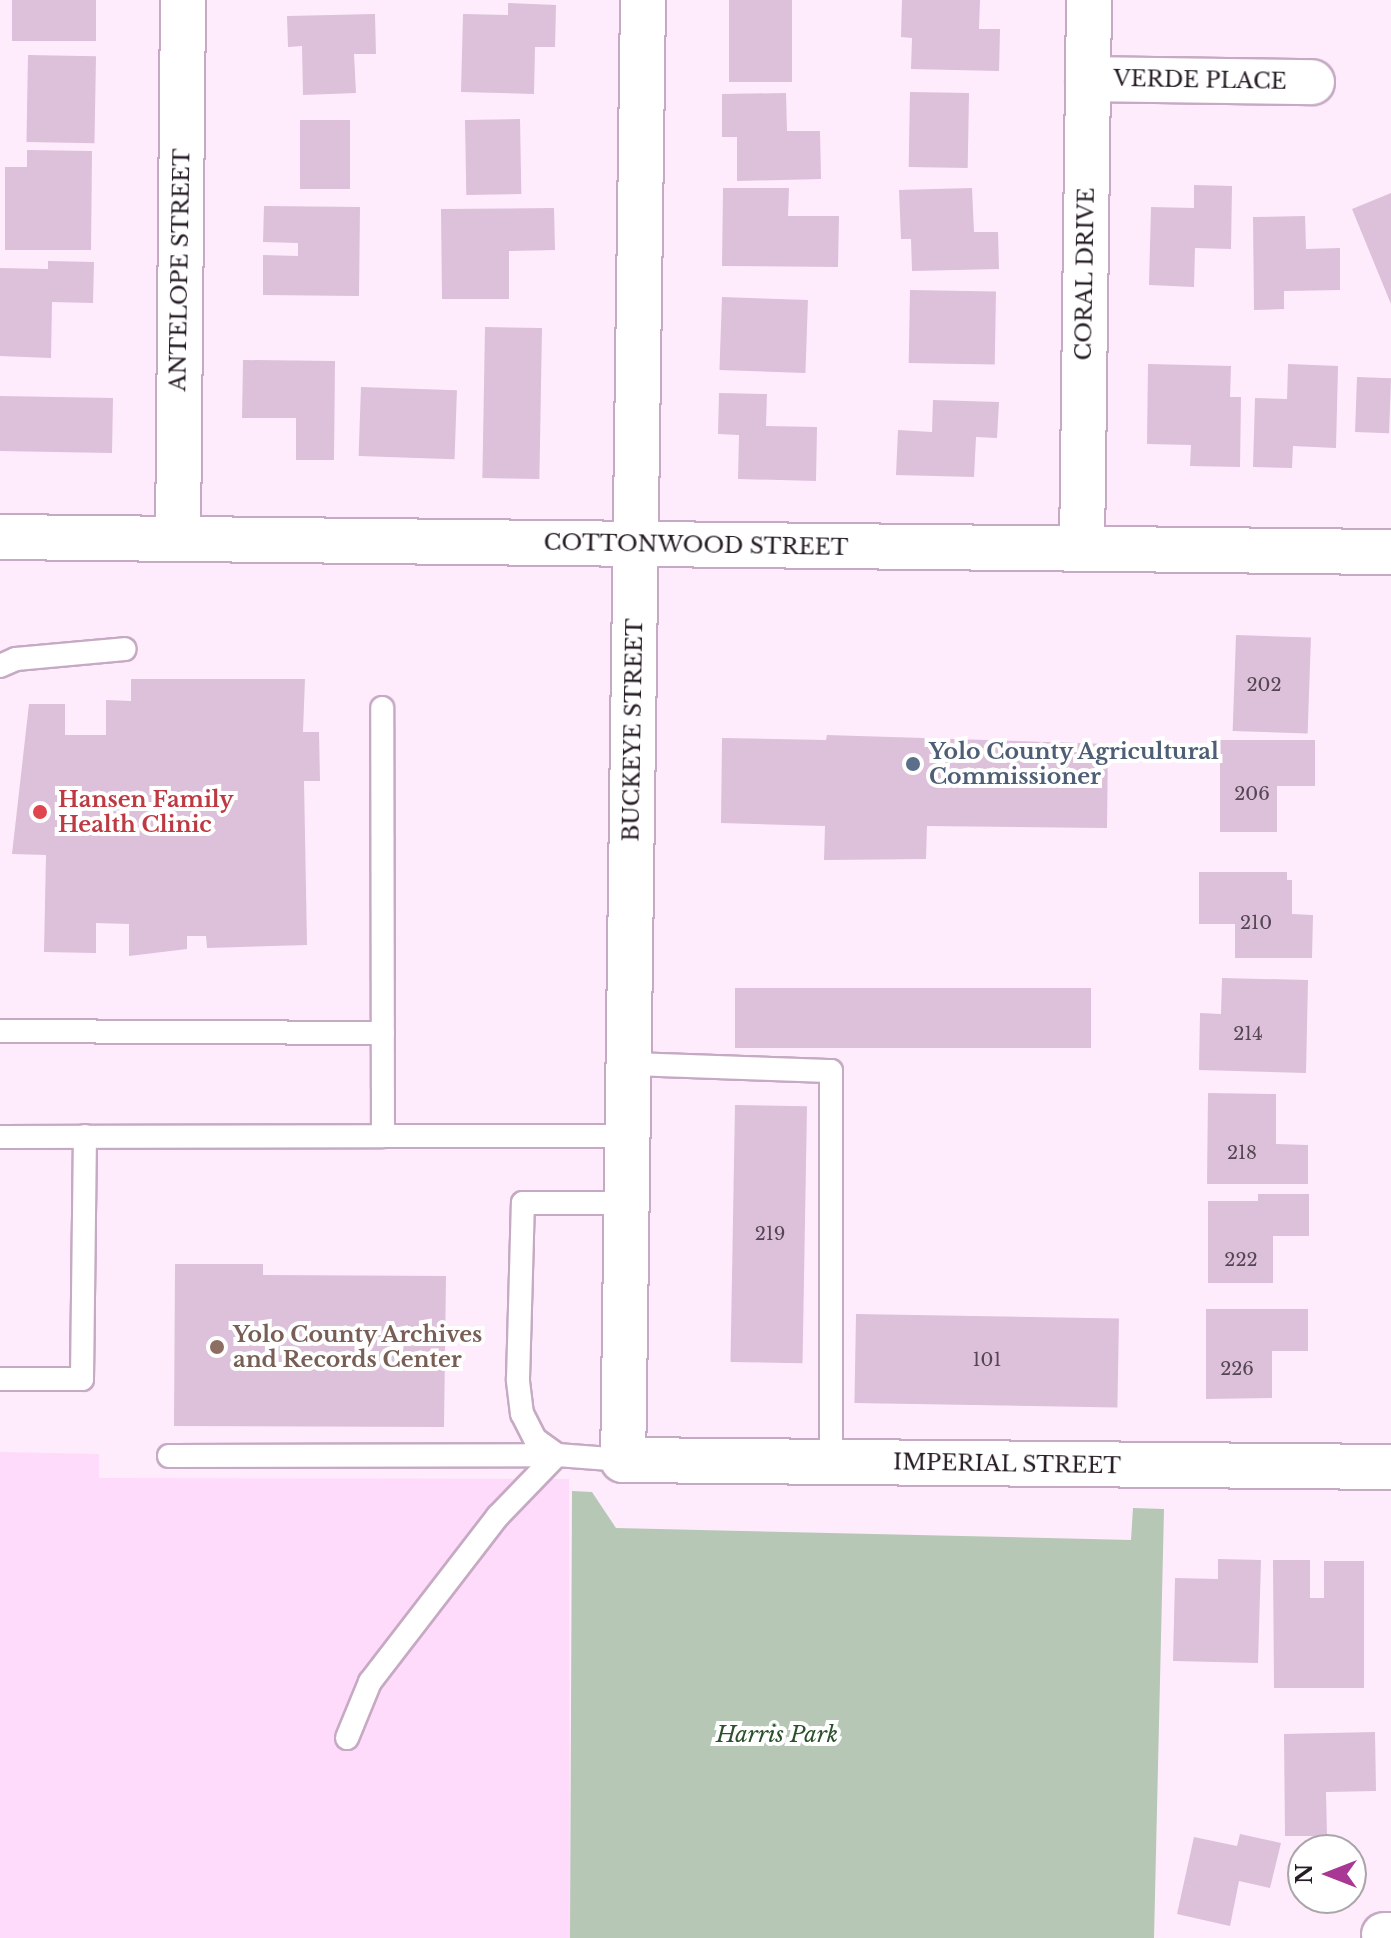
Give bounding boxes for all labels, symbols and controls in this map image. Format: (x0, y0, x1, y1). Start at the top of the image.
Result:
street label: VERDE PLACE (1113, 65, 1287, 95)
street label: ANTELOPE STREET (165, 148, 195, 392)
street label: CORAL DRIVE (1070, 187, 1100, 361)
street label: COTTONWOOD STREET (543, 529, 849, 561)
street label: BUCKEYE STREET (618, 618, 648, 842)
house number: 202 (1246, 674, 1282, 696)
place label: Yolo County Agricultural Commissioner (929, 738, 1220, 790)
marker: Yolo County Agricultural Commissioner (904, 755, 922, 773)
house number: 206 (1234, 783, 1270, 805)
place label: Hansen Family Health Clinic (58, 786, 234, 838)
marker: Hansen Family Health Clinic (29, 801, 51, 823)
house number: 210 (1240, 912, 1272, 934)
house number: 214 (1233, 1023, 1263, 1045)
house number: 218 (1227, 1142, 1257, 1164)
house number: 219 (755, 1223, 785, 1245)
house number: 222 (1224, 1249, 1258, 1271)
place label: Yolo County Archives and Records Center (233, 1321, 484, 1372)
marker: Yolo County Archives and Records Center (208, 1338, 226, 1356)
house number: 101 (973, 1349, 1001, 1371)
house number: 226 (1220, 1358, 1254, 1380)
street label: IMPERIAL STREET (892, 1449, 1122, 1479)
park label: Harris Park (716, 1722, 838, 1748)
north arrow (1287, 1834, 1367, 1914)
text: N (1291, 1864, 1318, 1884)

